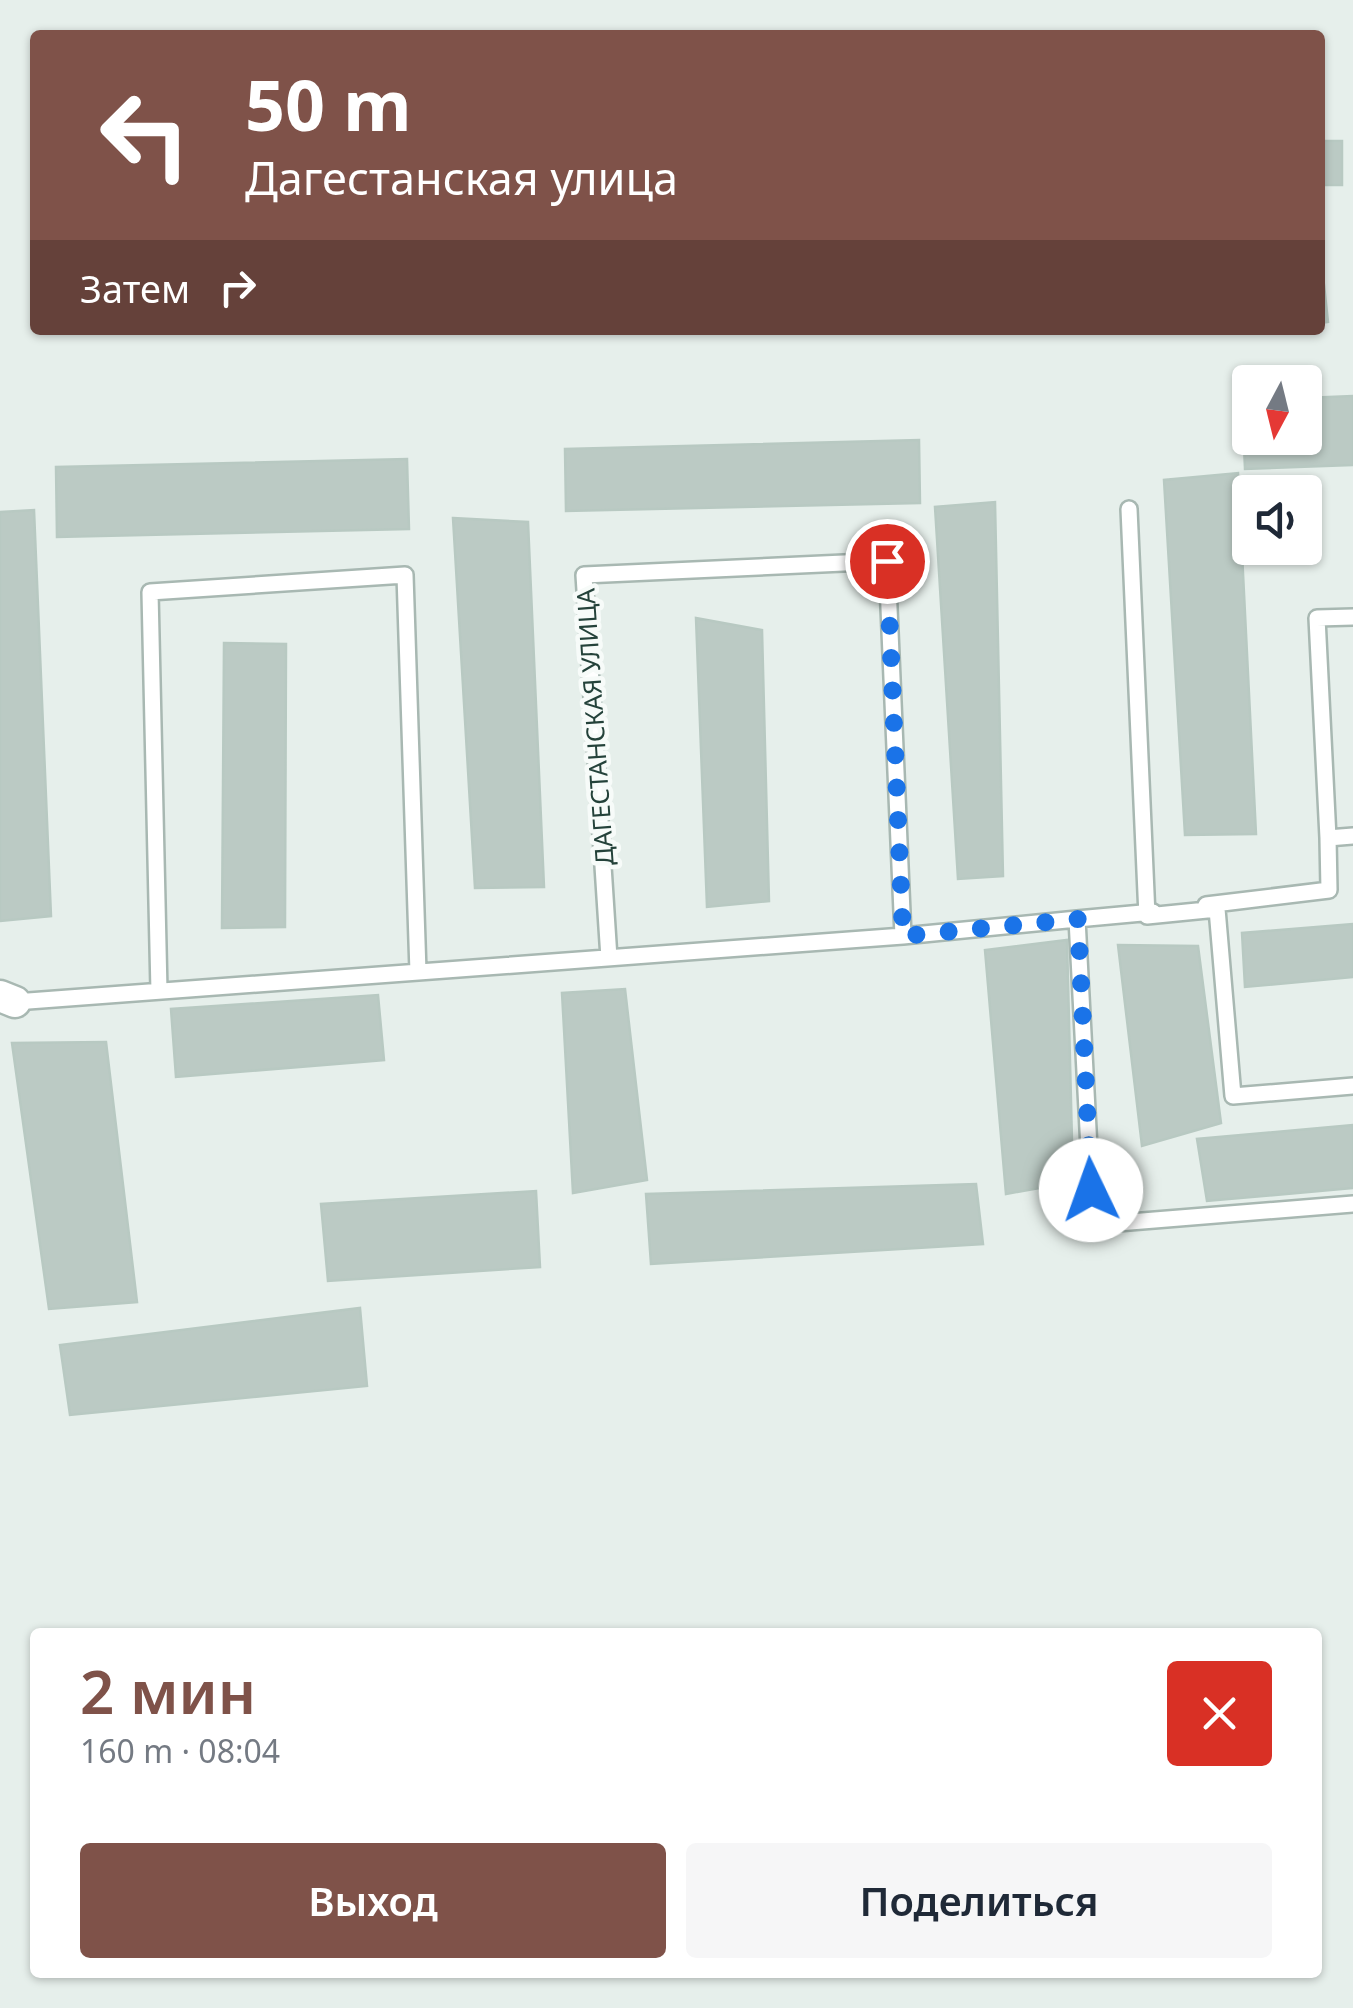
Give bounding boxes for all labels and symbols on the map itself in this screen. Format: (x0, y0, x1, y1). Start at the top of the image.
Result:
north arrow (1232, 365, 1322, 455)
pin (845, 519, 930, 604)
street label: ДАГЕСТАНСКАЯ УЛИЦА (567, 587, 621, 867)
position arrow (1039, 1138, 1143, 1242)

